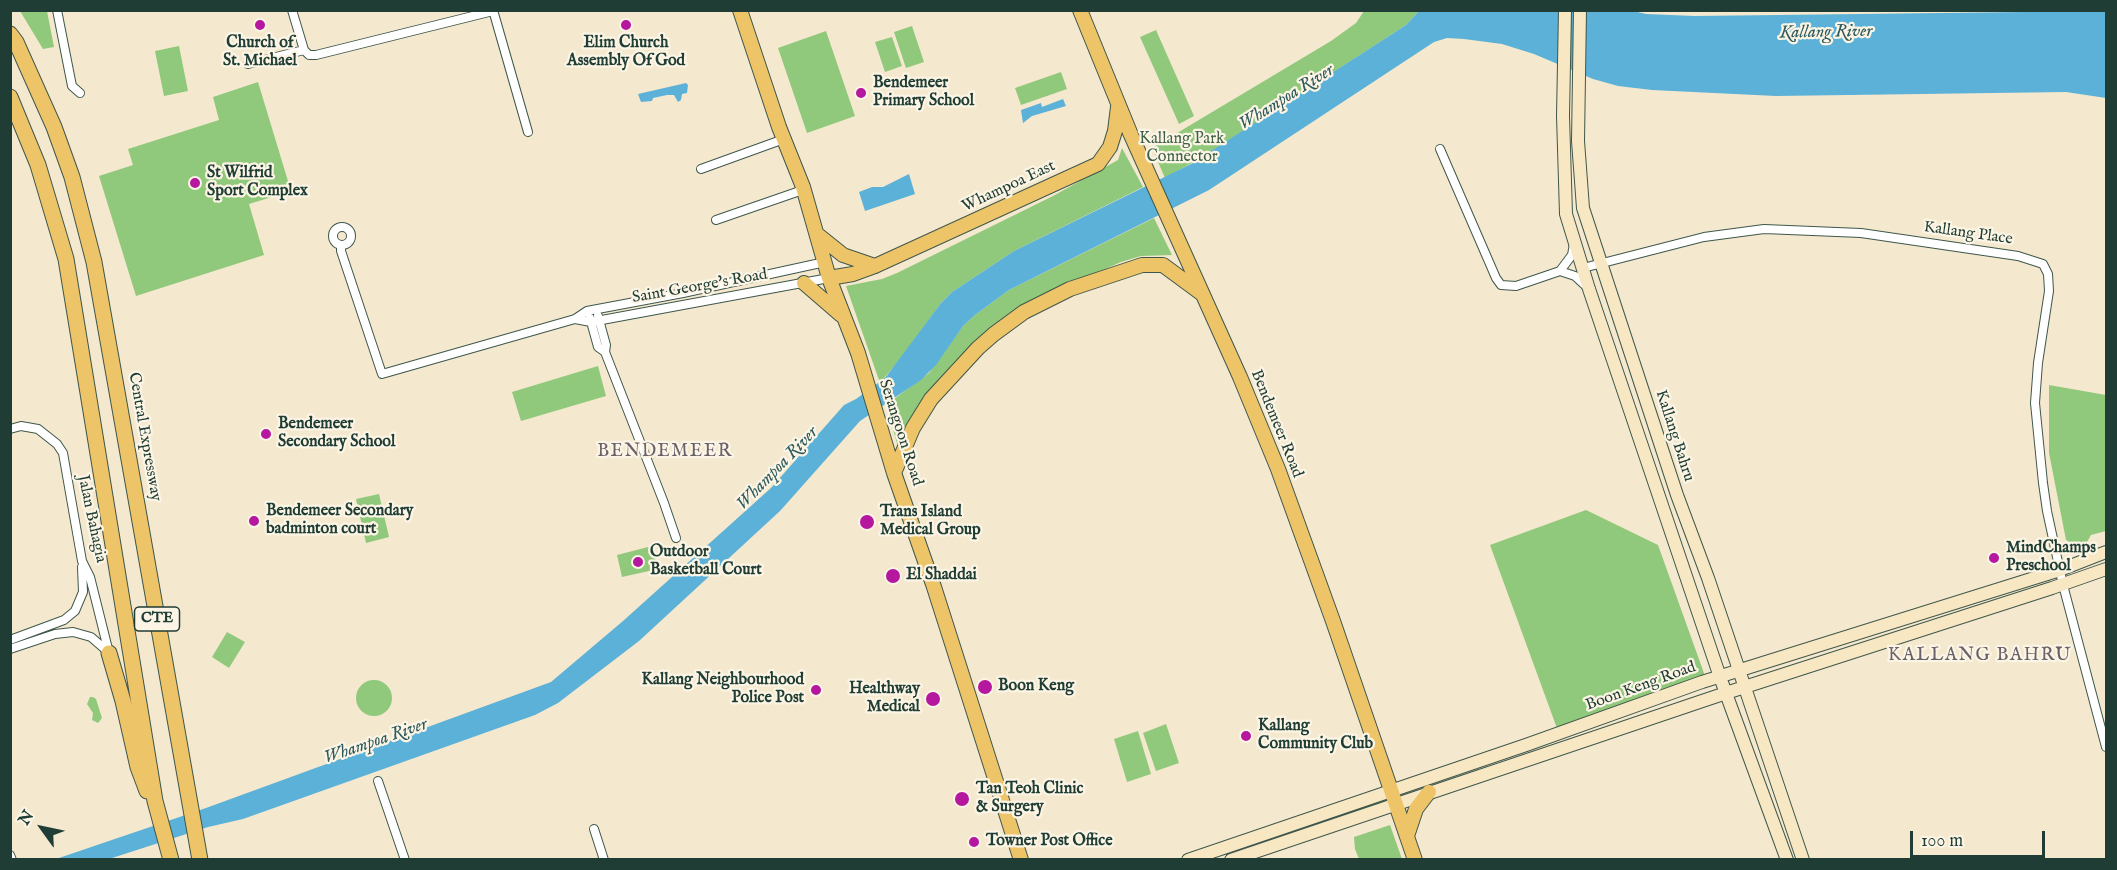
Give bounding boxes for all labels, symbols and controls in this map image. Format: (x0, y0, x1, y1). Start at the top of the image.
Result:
marker: Church of St. Michael (253, 18, 267, 32)
marker: Elim Church Assembly Of God (619, 18, 633, 32)
water label: Kallang River (1779, 21, 1873, 45)
place label: Church of St. Michael (223, 34, 297, 72)
place label: Elim Church Assembly Of God (567, 34, 685, 72)
water label: Whampoa River (1235, 60, 1339, 136)
place label: Bendemeer Primary School (873, 74, 974, 112)
marker: Bendemeer Primary School (854, 86, 868, 100)
park label: Kallang Park Connector (1139, 130, 1225, 168)
street label: Whampoa East (959, 157, 1059, 217)
place label: St Wilfrid Sport Complex (207, 164, 308, 202)
marker: St Wilfrid Sport Complex (188, 176, 202, 190)
street label: Kallang Place (1922, 218, 2014, 250)
street label: Saint George's Road (631, 266, 769, 308)
street label: Bendemeer Road (1246, 367, 1306, 481)
street label: Central Expressway (123, 371, 165, 503)
street label: Serangoon Road (874, 377, 926, 489)
street label: Kallang Bahru (1650, 388, 1698, 484)
place label: Bendemeer Secondary School (278, 415, 395, 453)
water label: Whampoa River (733, 423, 823, 515)
marker: Bendemeer Secondary School (259, 427, 273, 441)
district label: BENDEMEER (597, 441, 733, 463)
street label: Jalan Bahagia (72, 473, 110, 565)
place label: Bendemeer Secondary badminton court (266, 502, 413, 540)
place label: Trans Island Medical Group (880, 503, 981, 541)
marker: Trans Island Medical Group (858, 513, 876, 531)
marker: Bendemeer Secondary badminton court (247, 514, 261, 528)
place label: MindChamps Preschool (2006, 539, 2096, 577)
place label: Outdoor Basketball Court (650, 543, 762, 581)
marker: MindChamps Preschool (1987, 551, 2001, 565)
marker: Outdoor Basketball Court (631, 555, 645, 569)
place label: El Shaddai (906, 566, 977, 586)
marker: El Shaddai (884, 567, 902, 585)
road number: CTE (134, 607, 180, 631)
district label: KALLANG BAHRU (1888, 645, 2072, 667)
street label: Boon Keng Road (1583, 658, 1699, 716)
place label: Kallang Neighbourhood Police Post (641, 671, 804, 709)
place label: Boon Keng (998, 677, 1074, 697)
marker: Boon Keng (976, 678, 994, 696)
place label: Healthway Medical (849, 680, 920, 718)
marker: Kallang Neighbourhood Police Post (809, 683, 823, 697)
marker: Healthway Medical (924, 690, 942, 708)
water label: Whampoa River (321, 714, 431, 770)
place label: Kallang Community Club (1258, 717, 1373, 755)
marker: Kallang Community Club (1239, 729, 1253, 743)
place label: Tan Teoh Clinic & Surgery (976, 780, 1083, 818)
marker: Tan Teoh Clinic & Surgery (953, 790, 971, 808)
north arrow (12, 798, 72, 858)
text: N (15, 807, 39, 829)
scale bar (1913, 819, 2048, 857)
text: 100 m (1921, 830, 1963, 853)
place label: Towner Post Office (986, 832, 1113, 852)
marker: Towner Post Office (967, 835, 981, 849)

